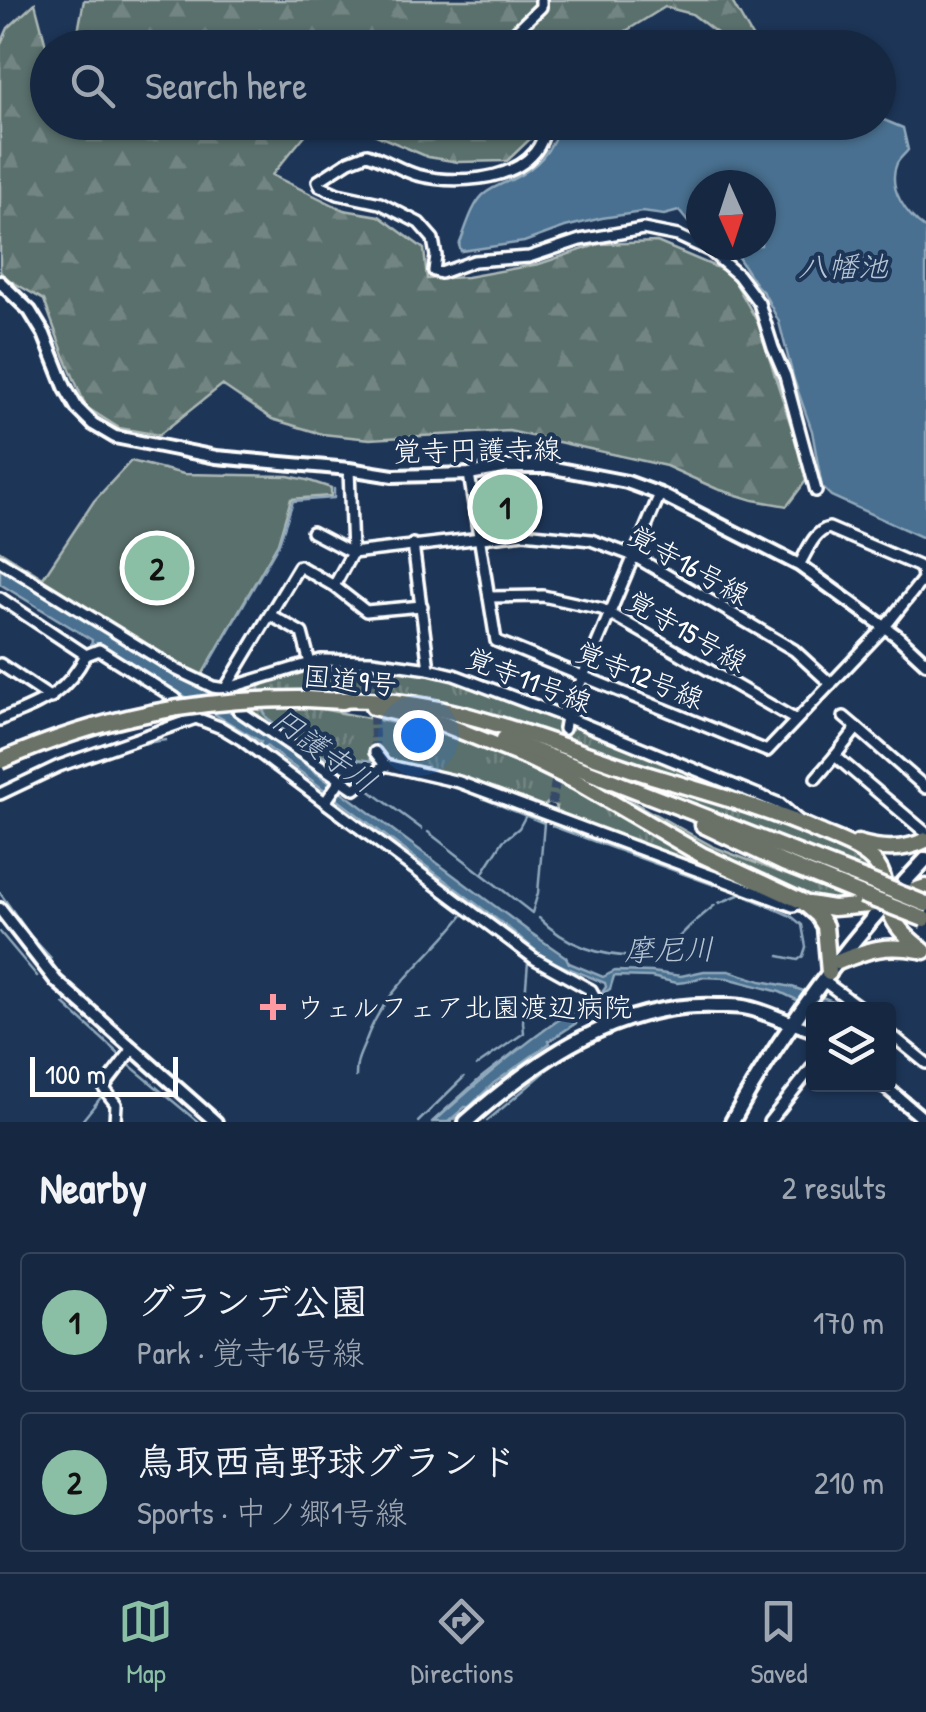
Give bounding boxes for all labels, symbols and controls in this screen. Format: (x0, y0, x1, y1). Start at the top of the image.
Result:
search box (30, 30, 896, 140)
icon: search (65, 58, 120, 113)
text: Search here (145, 59, 307, 111)
north arrow (686, 170, 776, 260)
water label: 八幡池 (798, 246, 889, 286)
street label: 覚寺円護寺線 (393, 430, 561, 470)
pin: 1 (472, 470, 538, 544)
street label: 覚寺16号線 (621, 516, 757, 614)
pin: 2 (124, 530, 190, 606)
street label: 覚寺15号線 (619, 581, 755, 681)
street label: 覚寺12号線 (570, 632, 710, 718)
street label: 覚寺11号線 (460, 639, 598, 721)
street label: 国道9号 (301, 656, 399, 704)
water label: 円護寺川 (264, 699, 385, 802)
your location (393, 710, 444, 761)
water label: 摩尼川 (624, 928, 714, 970)
place label: ウェルフェア北園渡辺病院 (296, 988, 632, 1026)
marker: ウェルフェア北園渡辺病院 (260, 994, 286, 1020)
map controls (806, 1002, 896, 1092)
button: layers (806, 1002, 896, 1092)
scale bar (30, 1052, 178, 1096)
text: 100 m (45, 1055, 106, 1093)
text: Nearby (40, 1159, 147, 1216)
text: 2 results (782, 1166, 886, 1209)
text: グランデ公園 (137, 1275, 368, 1327)
text: 1 (69, 1301, 80, 1344)
text: 170 m (813, 1301, 884, 1344)
text: Park · 覚寺16号線 (137, 1331, 364, 1374)
text: 鳥取西高野球グランド (137, 1435, 517, 1487)
text: 2 (67, 1461, 82, 1504)
text: 210 m (814, 1461, 884, 1504)
text: Sports · 中ノ郷1号線 (137, 1491, 407, 1534)
tab: Map (118, 1594, 173, 1692)
tab: Directions (410, 1594, 513, 1692)
tab: Saved (750, 1594, 808, 1692)

